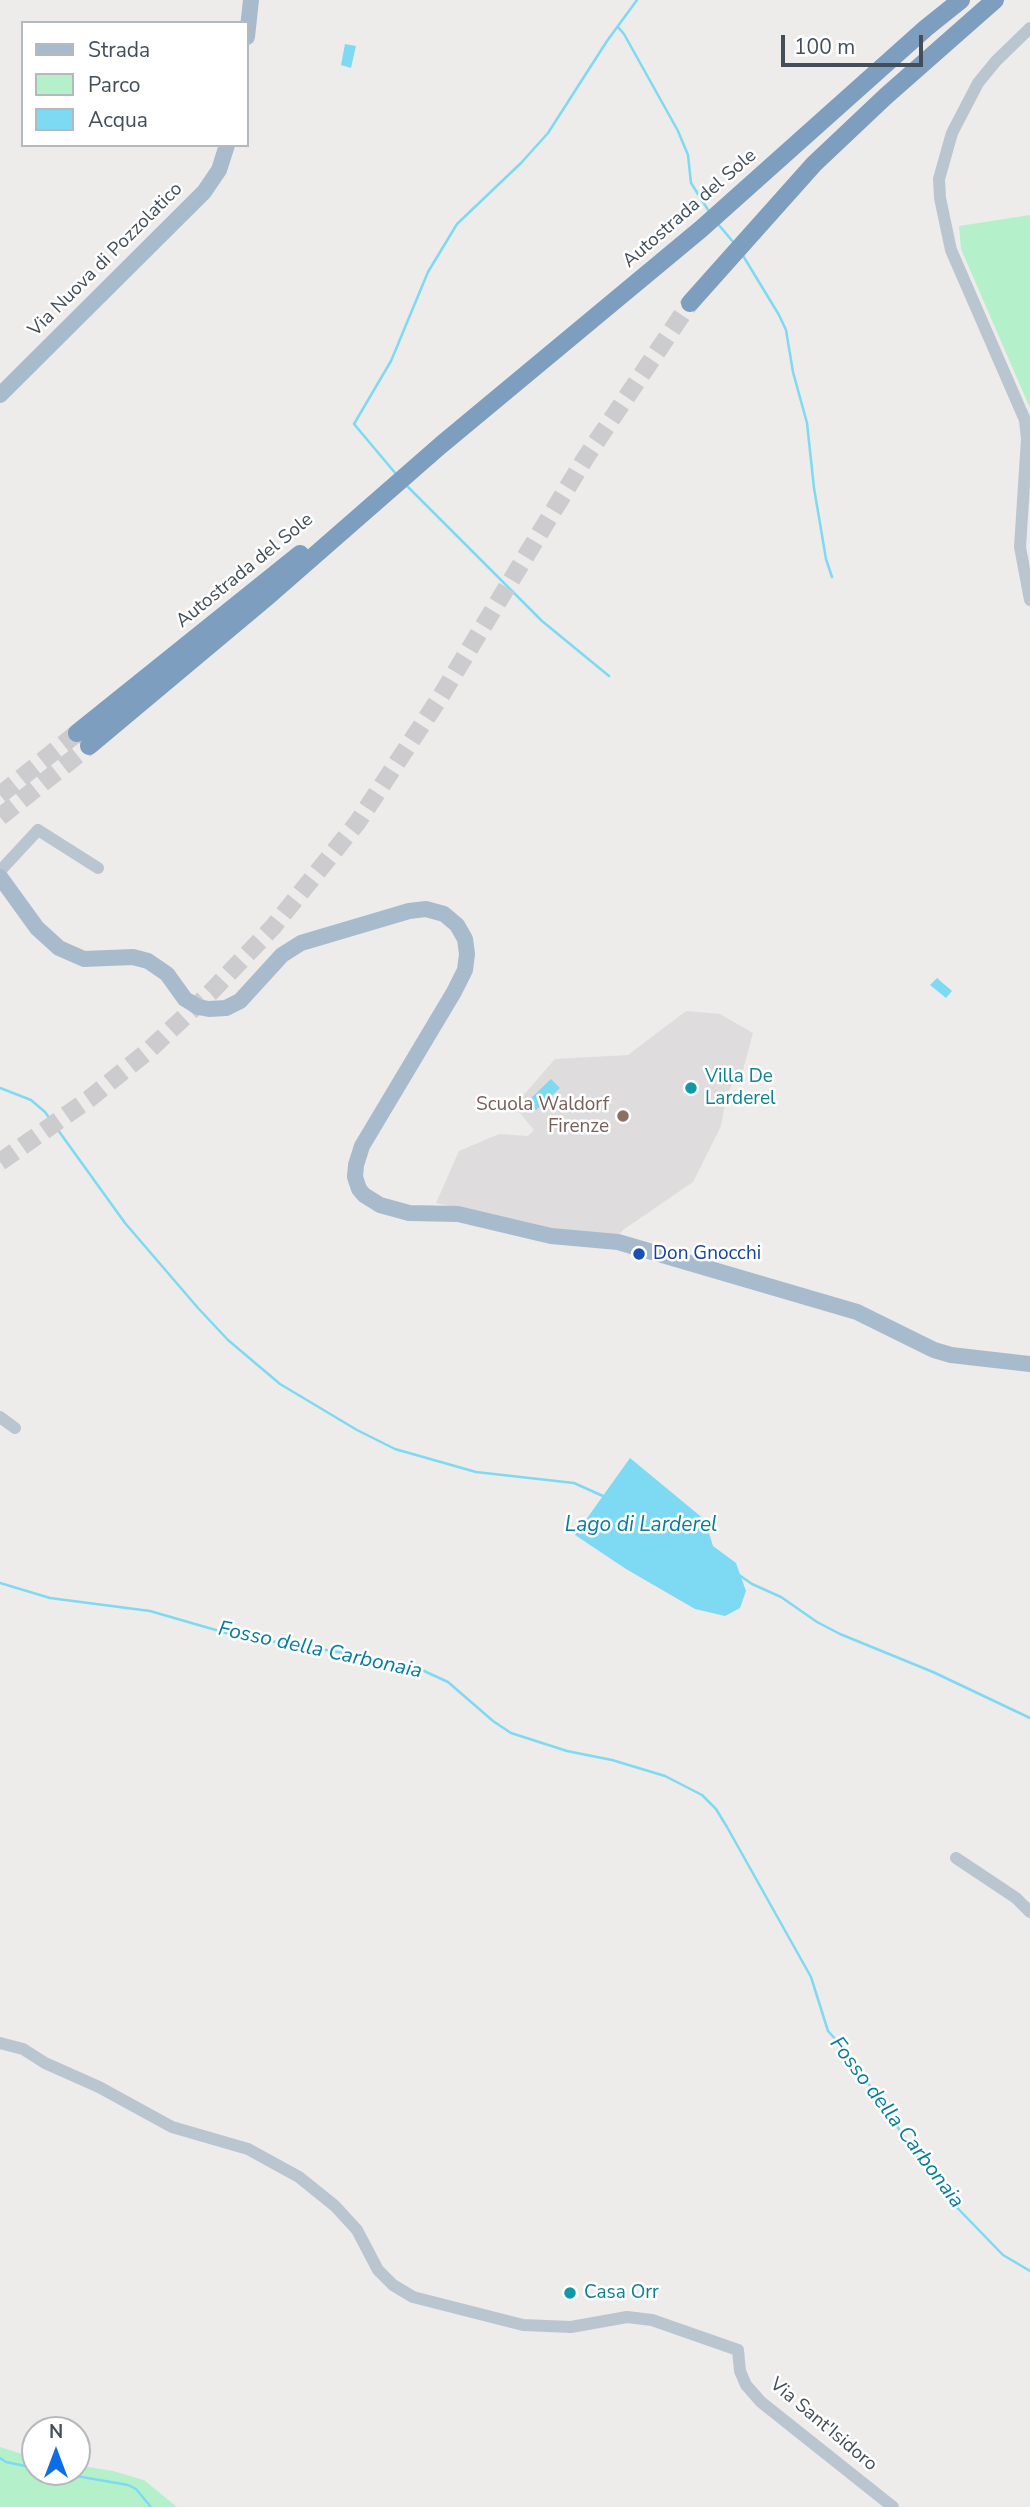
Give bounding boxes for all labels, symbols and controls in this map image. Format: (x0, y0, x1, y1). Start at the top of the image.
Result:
legend (21, 21, 248, 147)
scale bar (785, 21, 927, 65)
text: 100 m (794, 33, 855, 61)
text: Strada (88, 36, 150, 64)
text: Parco (88, 71, 141, 99)
text: Acqua (88, 106, 148, 134)
street label: Autostrada del Sole (618, 145, 762, 273)
street label: Via Nuova di Pozzolatico (24, 178, 188, 342)
street label: Autostrada del Sole (172, 509, 318, 633)
place label: Villa De Larderel (705, 1066, 776, 1110)
marker: Villa De Larderel (683, 1080, 699, 1096)
place label: Scuola Waldorf Firenze (476, 1094, 609, 1138)
marker: Scuola Waldorf Firenze (615, 1108, 631, 1124)
place label: Don Gnocchi (653, 1243, 761, 1265)
marker: Don Gnocchi (631, 1246, 647, 1262)
water label: Lago di Larderel (565, 1513, 717, 1539)
water label: Fosso della Carbonaia (216, 1617, 424, 1685)
water label: Fosso della Carbonaia (823, 2032, 969, 2214)
place label: Casa Orr (584, 2282, 659, 2304)
marker: Casa Orr (562, 2285, 578, 2301)
street label: Via Sant'Isidoro (765, 2373, 881, 2477)
north arrow (21, 2416, 91, 2486)
text: N (49, 2419, 63, 2445)

